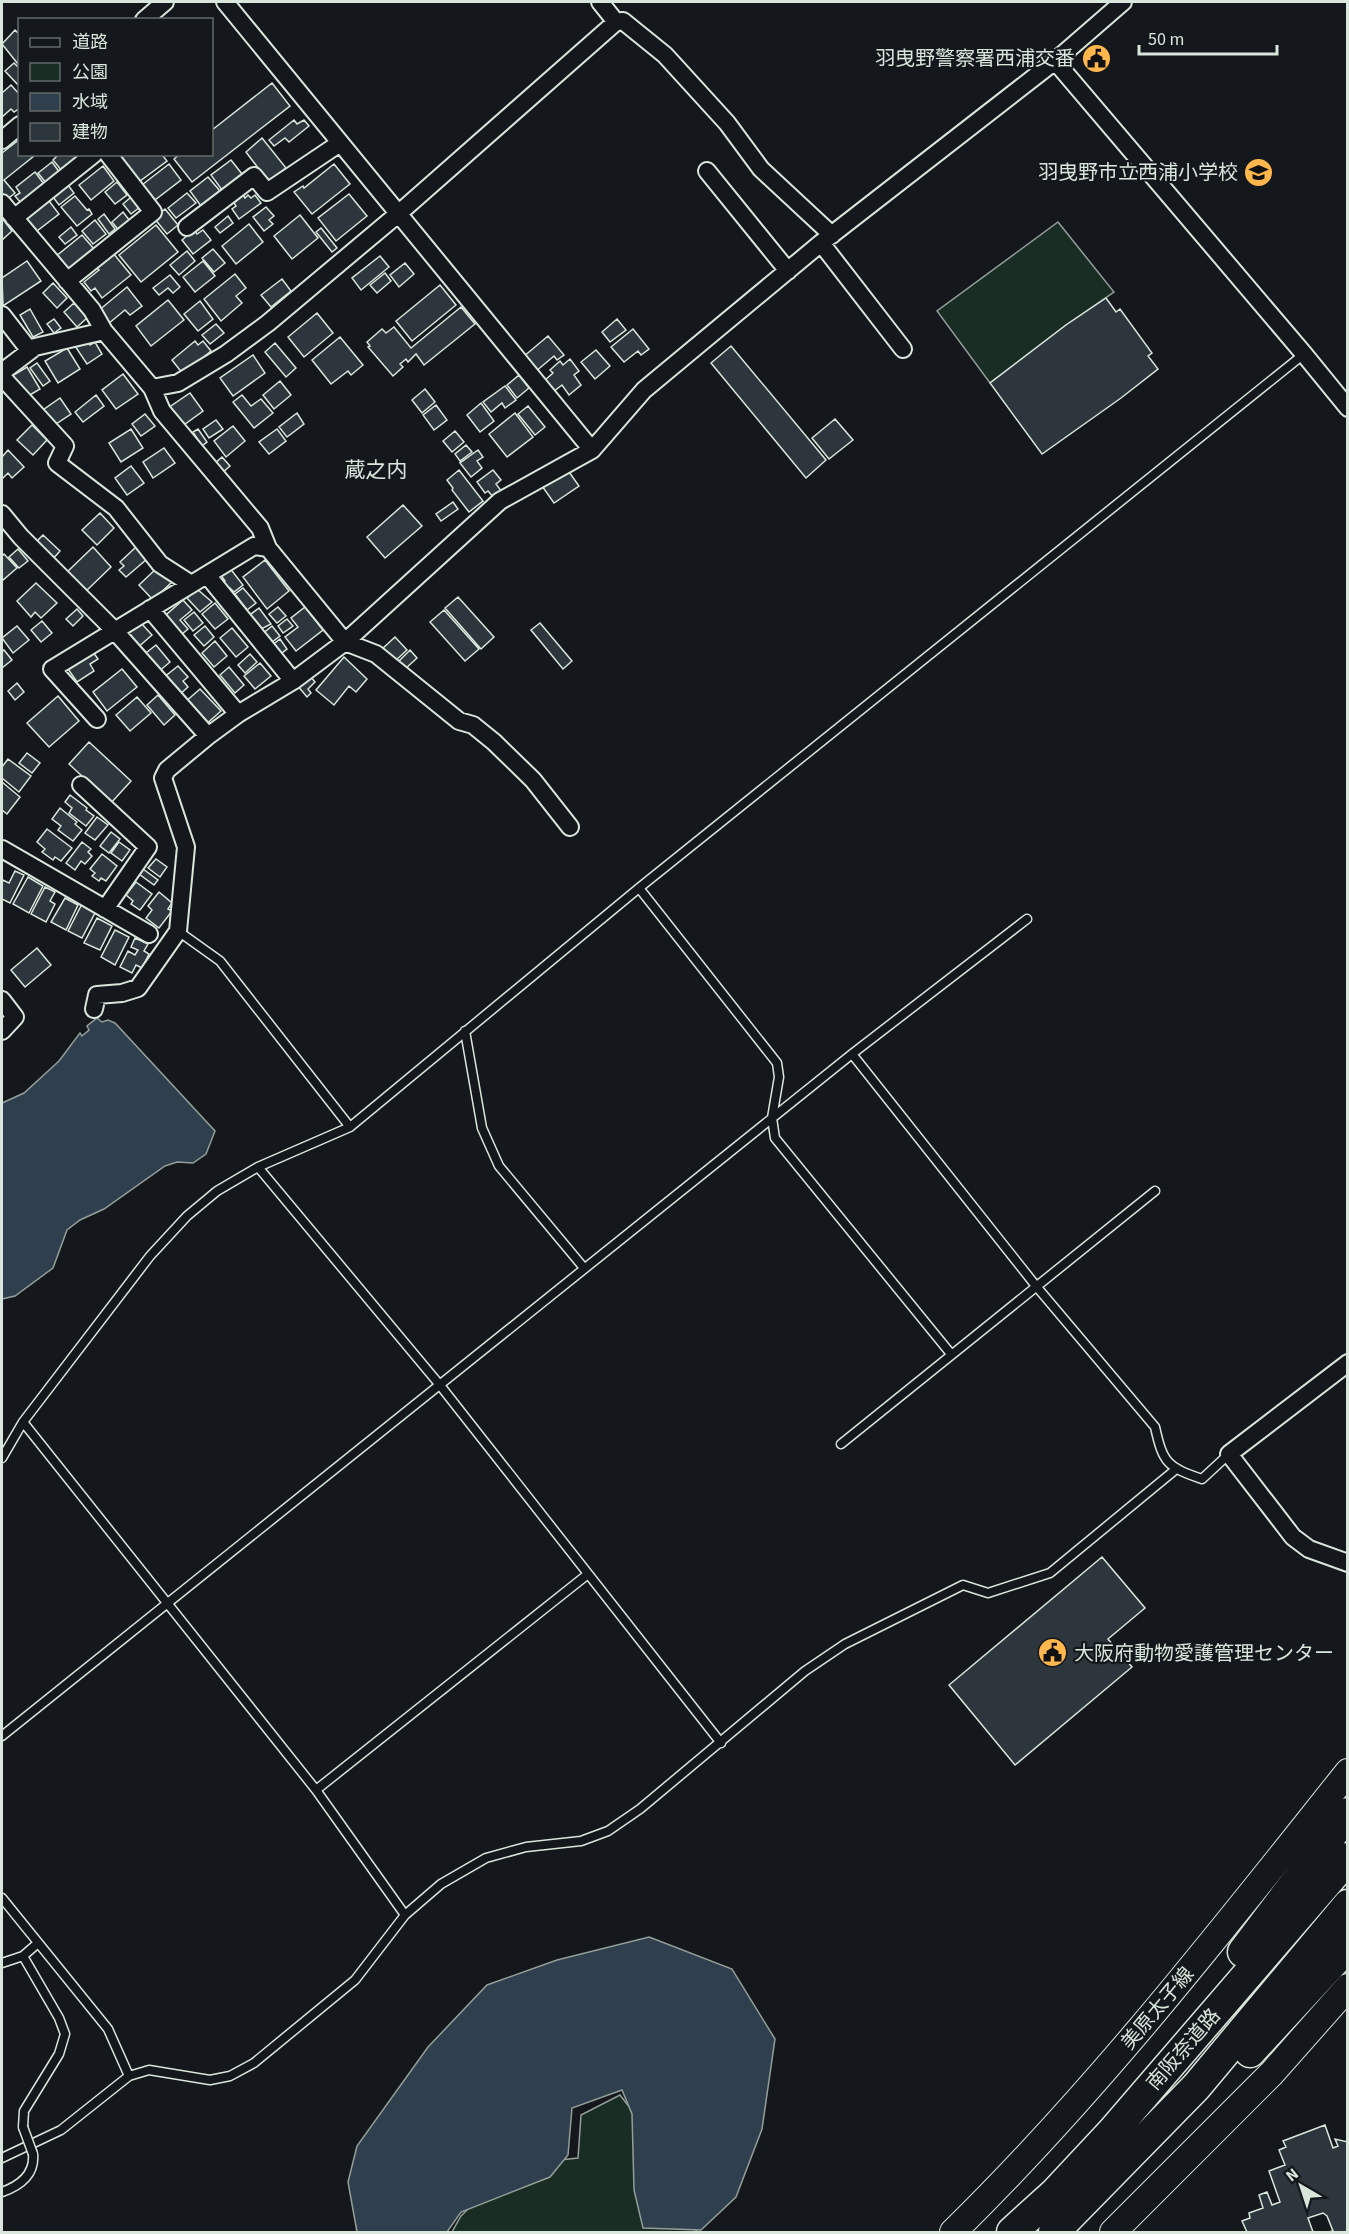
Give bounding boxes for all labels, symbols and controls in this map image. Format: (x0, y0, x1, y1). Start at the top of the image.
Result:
legend (18, 18, 213, 156)
scale bar (1139, 18, 1277, 56)
text: 50 m (1148, 27, 1184, 52)
text: 道路 (72, 30, 108, 55)
public building icon: 羽曳野警察署西浦交番 (1080, 42, 1112, 74)
place label: 羽曳野警察署西浦交番 (875, 45, 1075, 73)
text: 公園 (72, 60, 108, 85)
text: 水域 (72, 90, 108, 115)
text: 建物 (72, 120, 108, 145)
school or university icon: 羽曳野市立西浦小学校 (1243, 156, 1275, 188)
place label: 羽曳野市立西浦小学校 (1038, 159, 1238, 187)
district label: 蔵之内 (345, 455, 408, 485)
public building icon: 大阪府動物愛護管理センター (1037, 1637, 1069, 1669)
place label: 大阪府動物愛護管理センター (1074, 1640, 1334, 1668)
street label: 美原太子線 (1115, 1961, 1201, 2056)
street label: 南阪奈道路 (1140, 2003, 1227, 2097)
north arrow (1271, 2156, 1331, 2216)
text: N (1281, 2163, 1303, 2187)

